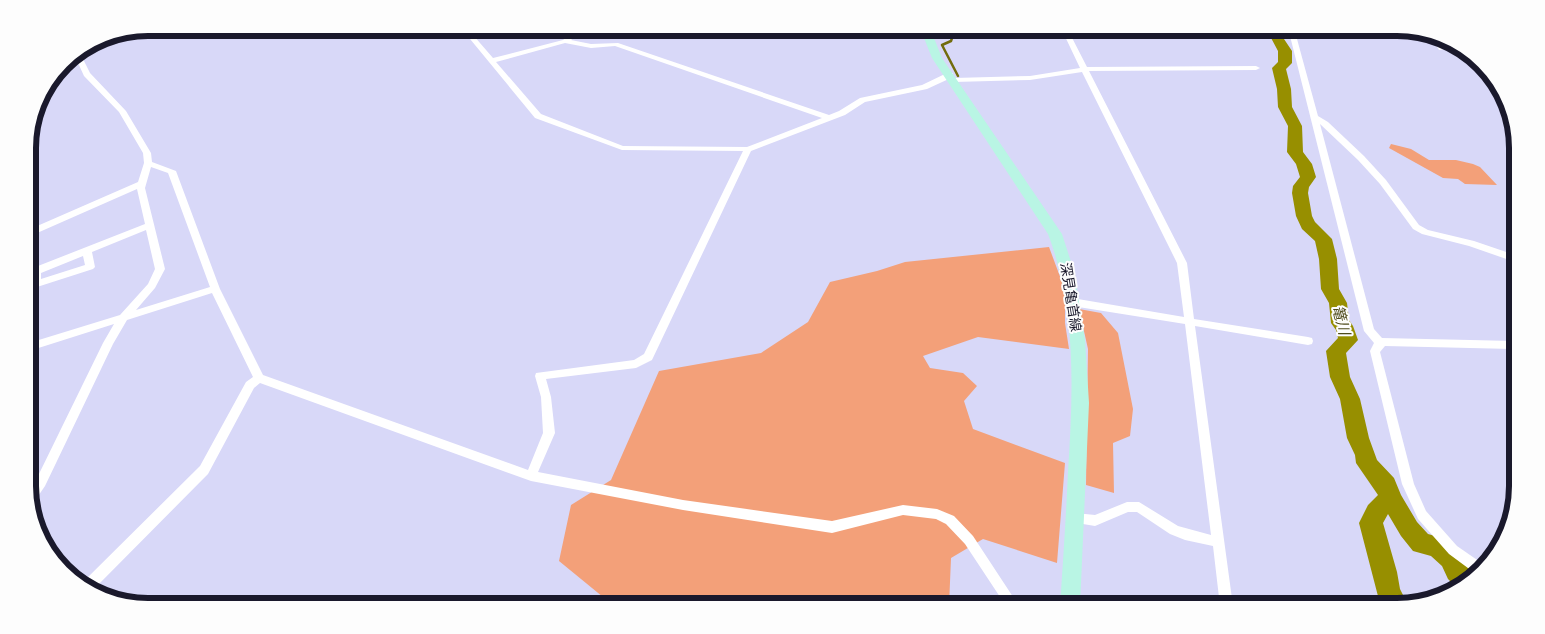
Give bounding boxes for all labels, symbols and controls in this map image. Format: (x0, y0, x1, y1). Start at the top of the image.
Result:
street label: 深見亀首線 (1057, 261, 1085, 333)
water label: 篭川 (1329, 303, 1354, 339)

